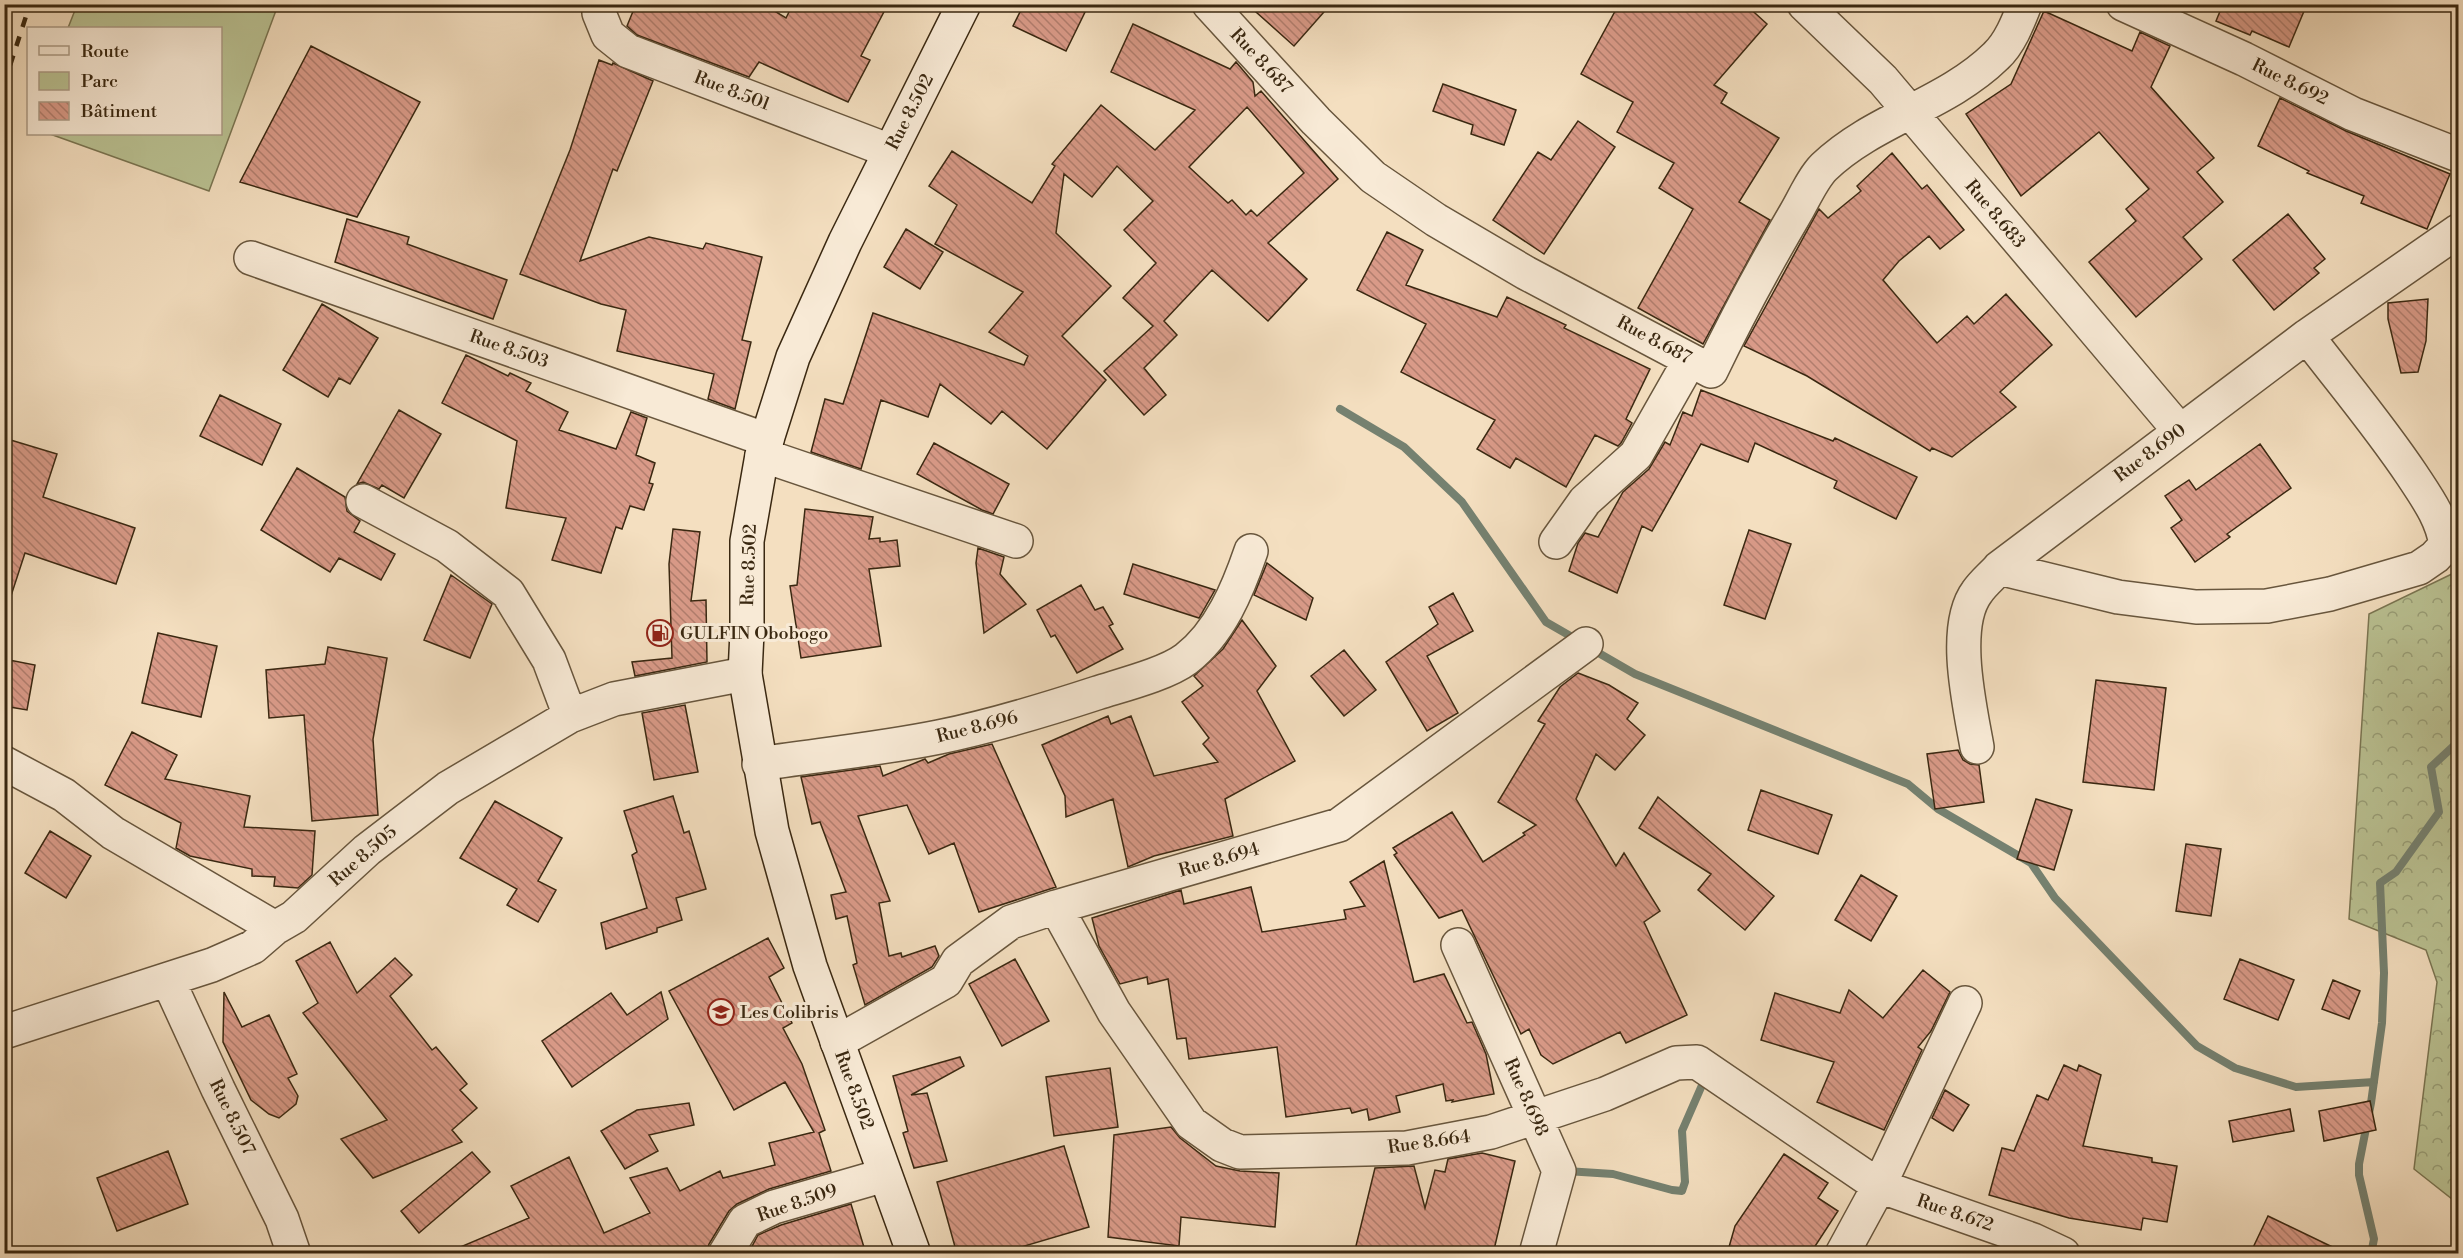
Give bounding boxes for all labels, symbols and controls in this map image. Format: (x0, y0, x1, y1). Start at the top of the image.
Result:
street label: Rue 8.687 (1225, 23, 1297, 99)
legend (27, 27, 222, 135)
text: Route (81, 40, 129, 63)
street label: Rue 8.692 (2248, 54, 2332, 110)
street label: Rue 8.501 (691, 66, 774, 116)
text: Parc (81, 70, 118, 93)
street label: Rue 8.502 (881, 70, 939, 154)
text: Bâtiment (80, 100, 158, 123)
street label: Rue 8.683 (1960, 175, 2030, 253)
street label: Rue 8.687 (1613, 311, 1695, 369)
street label: Rue 8.503 (466, 325, 552, 373)
street label: Rue 8.690 (2109, 418, 2191, 488)
street label: Rue 8.502 (736, 523, 762, 607)
fuel station icon: GULFIN Obobogo (645, 618, 675, 648)
place label: GULFIN Obobogo (680, 622, 828, 645)
street label: Rue 8.696 (934, 706, 1020, 748)
street label: Rue 8.505 (324, 820, 402, 892)
street label: Rue 8.694 (1176, 837, 1262, 883)
school or university icon: Les Colibris (706, 997, 736, 1027)
place label: Les Colibris (740, 1001, 839, 1024)
street label: Rue 8.502 (829, 1047, 879, 1133)
street label: Rue 8.698 (1499, 1054, 1553, 1140)
street label: Rue 8.507 (204, 1075, 260, 1159)
street label: Rue 8.664 (1386, 1125, 1472, 1159)
street label: Rue 8.509 (754, 1179, 840, 1227)
street label: Rue 8.672 (1914, 1189, 1996, 1237)

